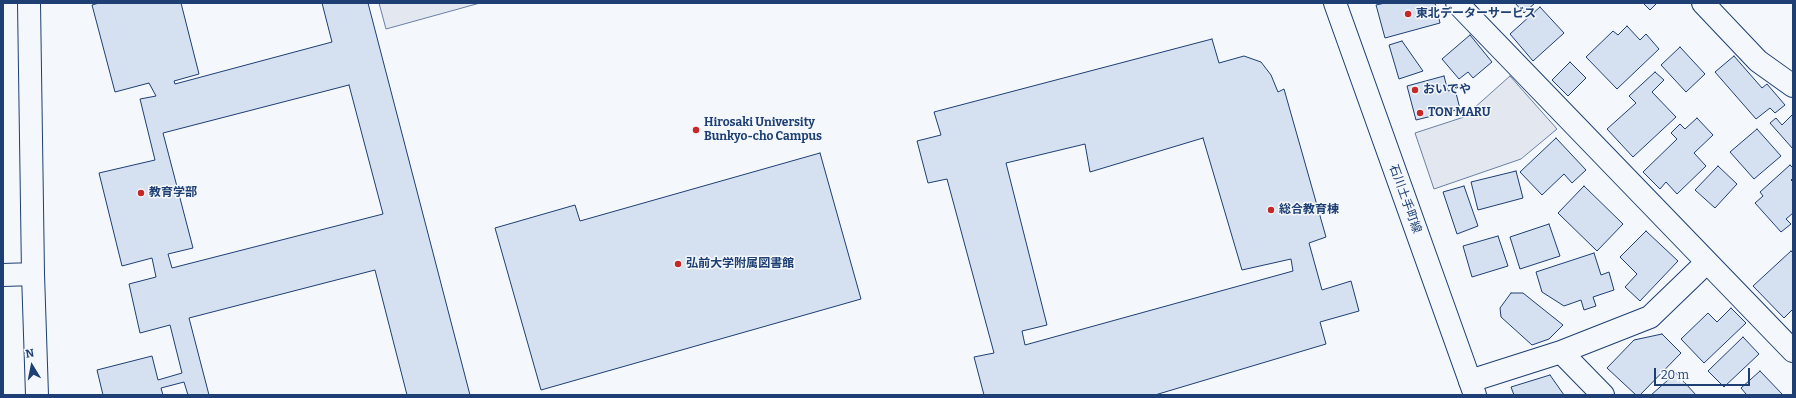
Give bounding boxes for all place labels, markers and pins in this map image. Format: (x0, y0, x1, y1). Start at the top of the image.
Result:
place label: 東北データーサービス (1416, 7, 1536, 21)
marker: 東北データーサービス (1403, 9, 1413, 19)
place label: おいでや (1423, 83, 1471, 97)
marker: おいでや (1410, 85, 1420, 95)
place label: TON MARU (1428, 106, 1491, 120)
marker: TON MARU (1415, 108, 1425, 118)
place label: Hirosaki University Bunkyo-cho Campus (704, 116, 822, 144)
marker: Hirosaki University Bunkyo-cho Campus (691, 125, 701, 135)
place label: 教育学部 (149, 186, 197, 200)
marker: 教育学部 (136, 188, 146, 198)
place label: 総合教育棟 (1279, 203, 1339, 217)
marker: 総合教育棟 (1266, 205, 1276, 215)
place label: 弘前大学附属図書館 (686, 257, 794, 271)
marker: 弘前大学附属図書館 (673, 259, 683, 269)

